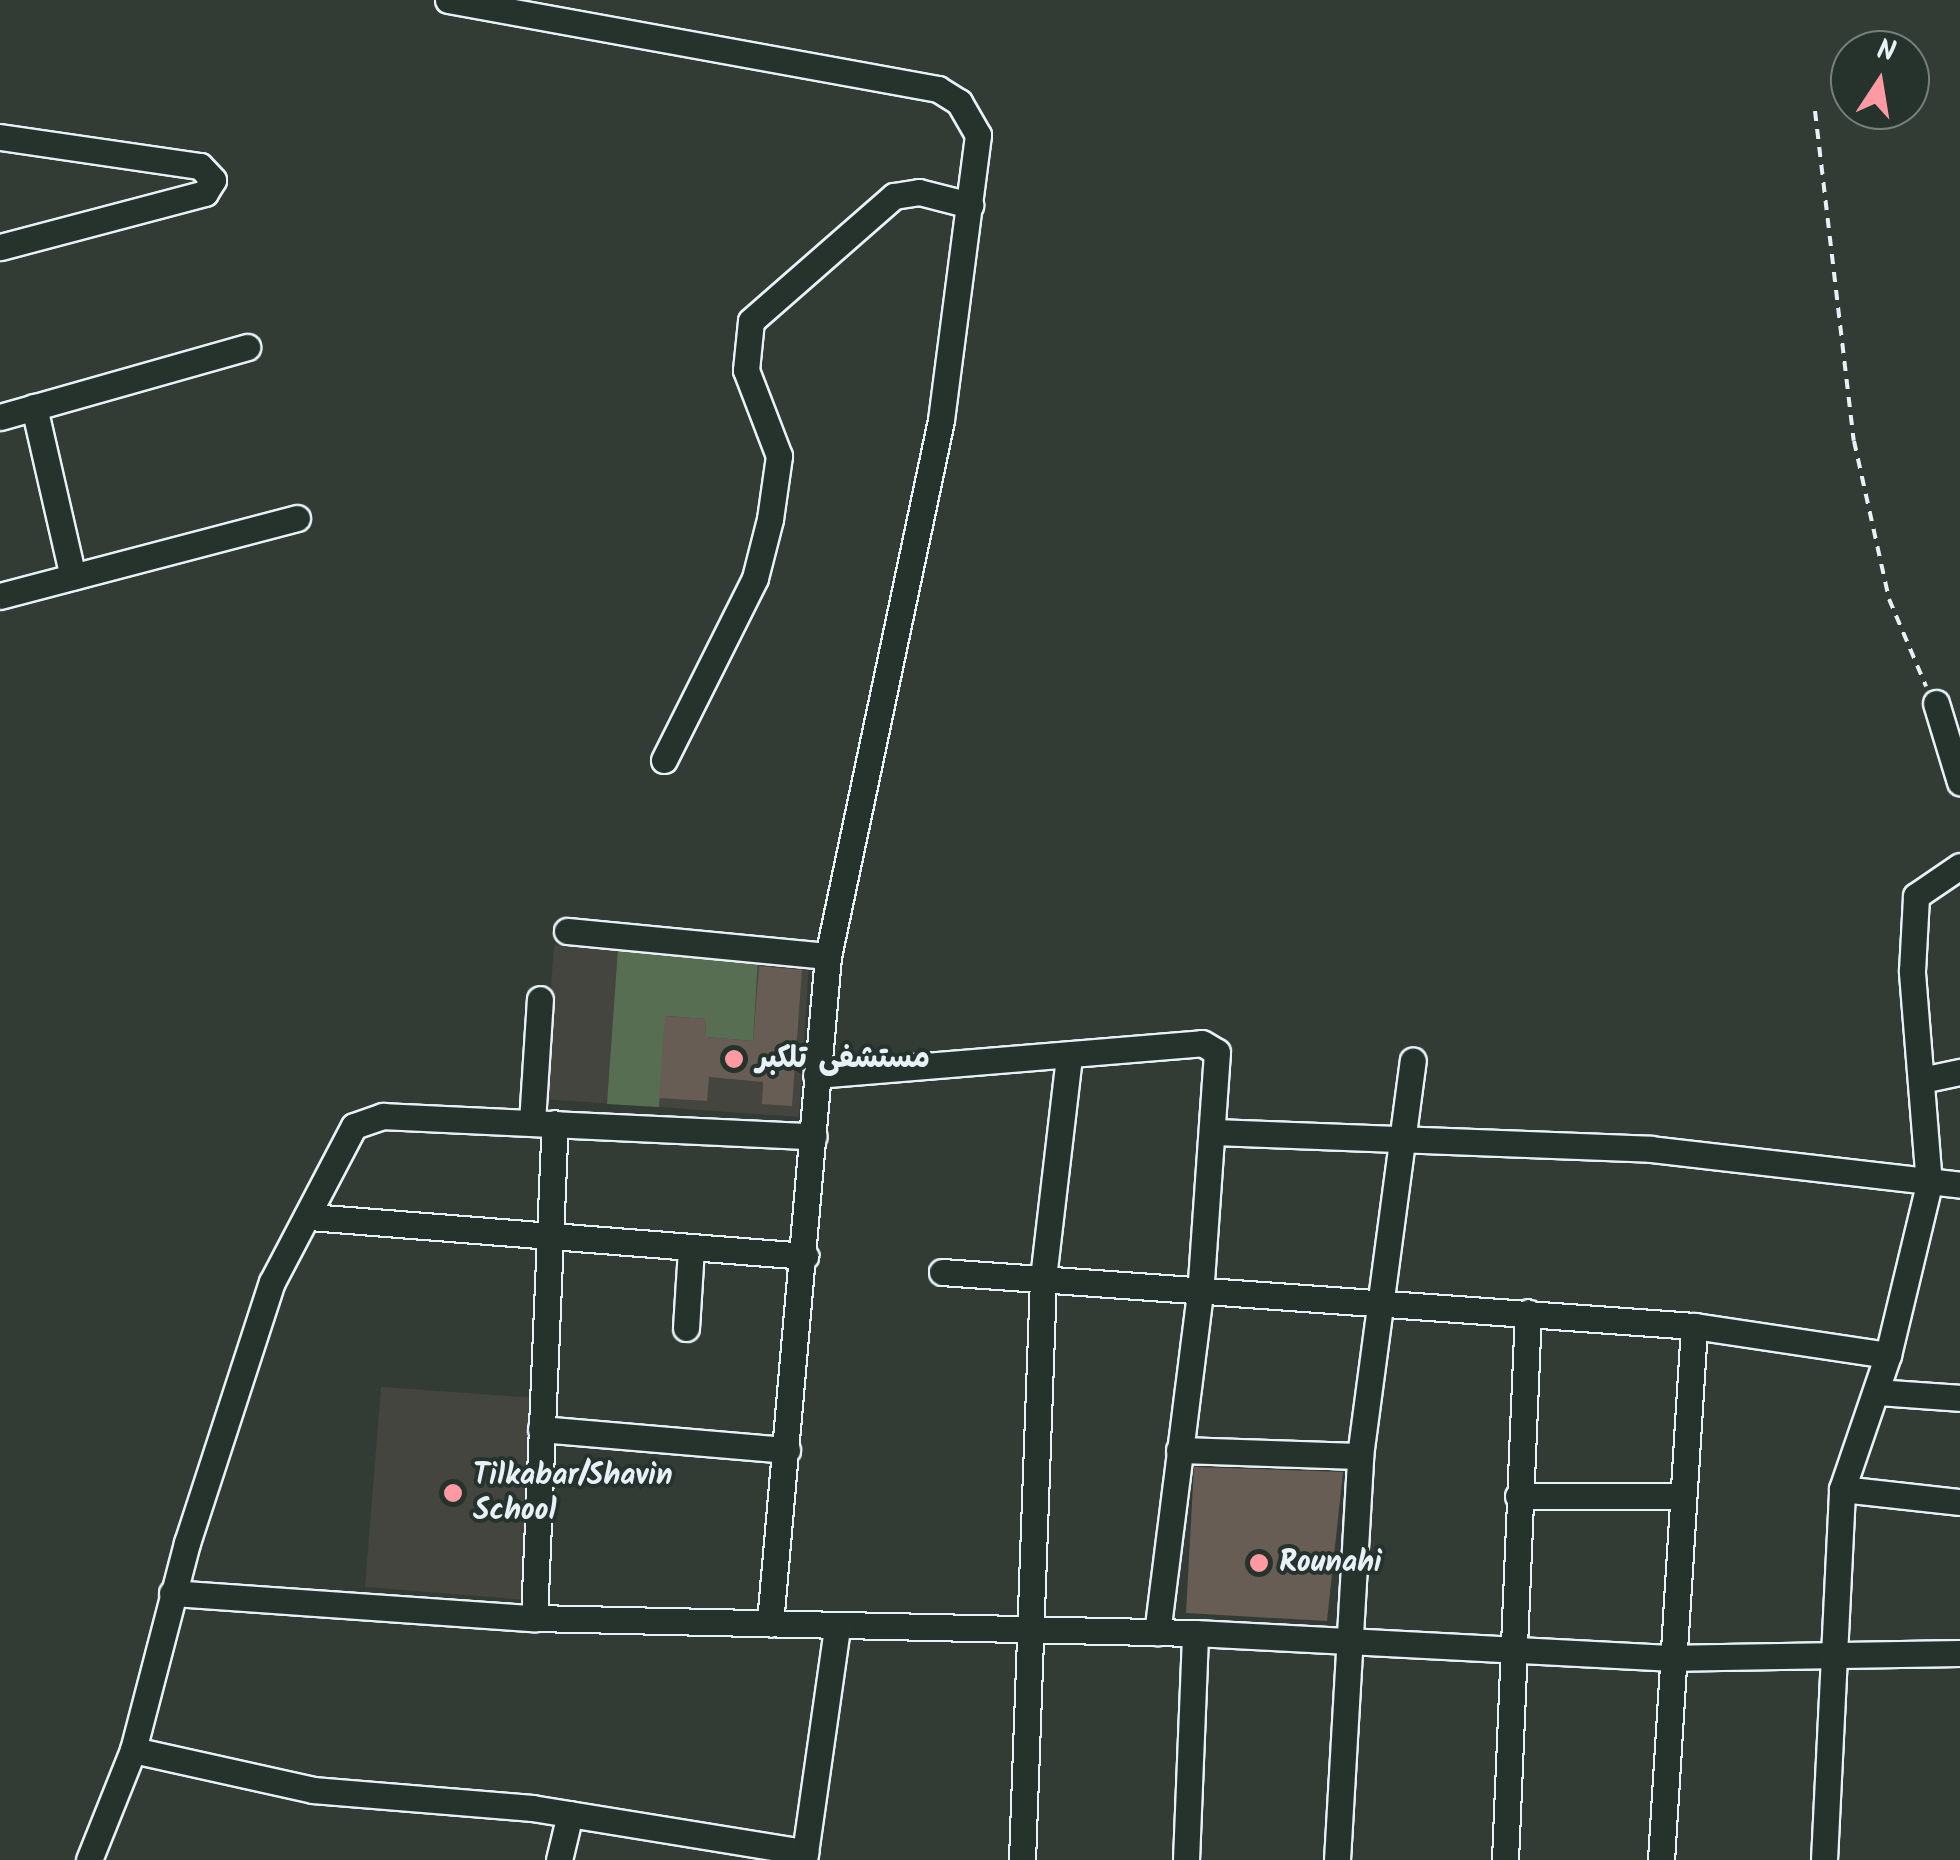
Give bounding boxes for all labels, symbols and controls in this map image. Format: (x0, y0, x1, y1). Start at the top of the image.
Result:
text: N (1873, 28, 1899, 76)
north arrow (1830, 30, 1930, 130)
place label: مستشفى تلكبر (756, 1041, 930, 1077)
marker: مستشفى تلكبر (721, 1046, 747, 1072)
place label: Tilkabar/Shavin School (473, 1458, 673, 1528)
marker: Tilkabar/Shavin School (442, 1482, 464, 1504)
place label: Rounahi (1279, 1545, 1382, 1581)
marker: Rounahi (1248, 1552, 1270, 1574)

